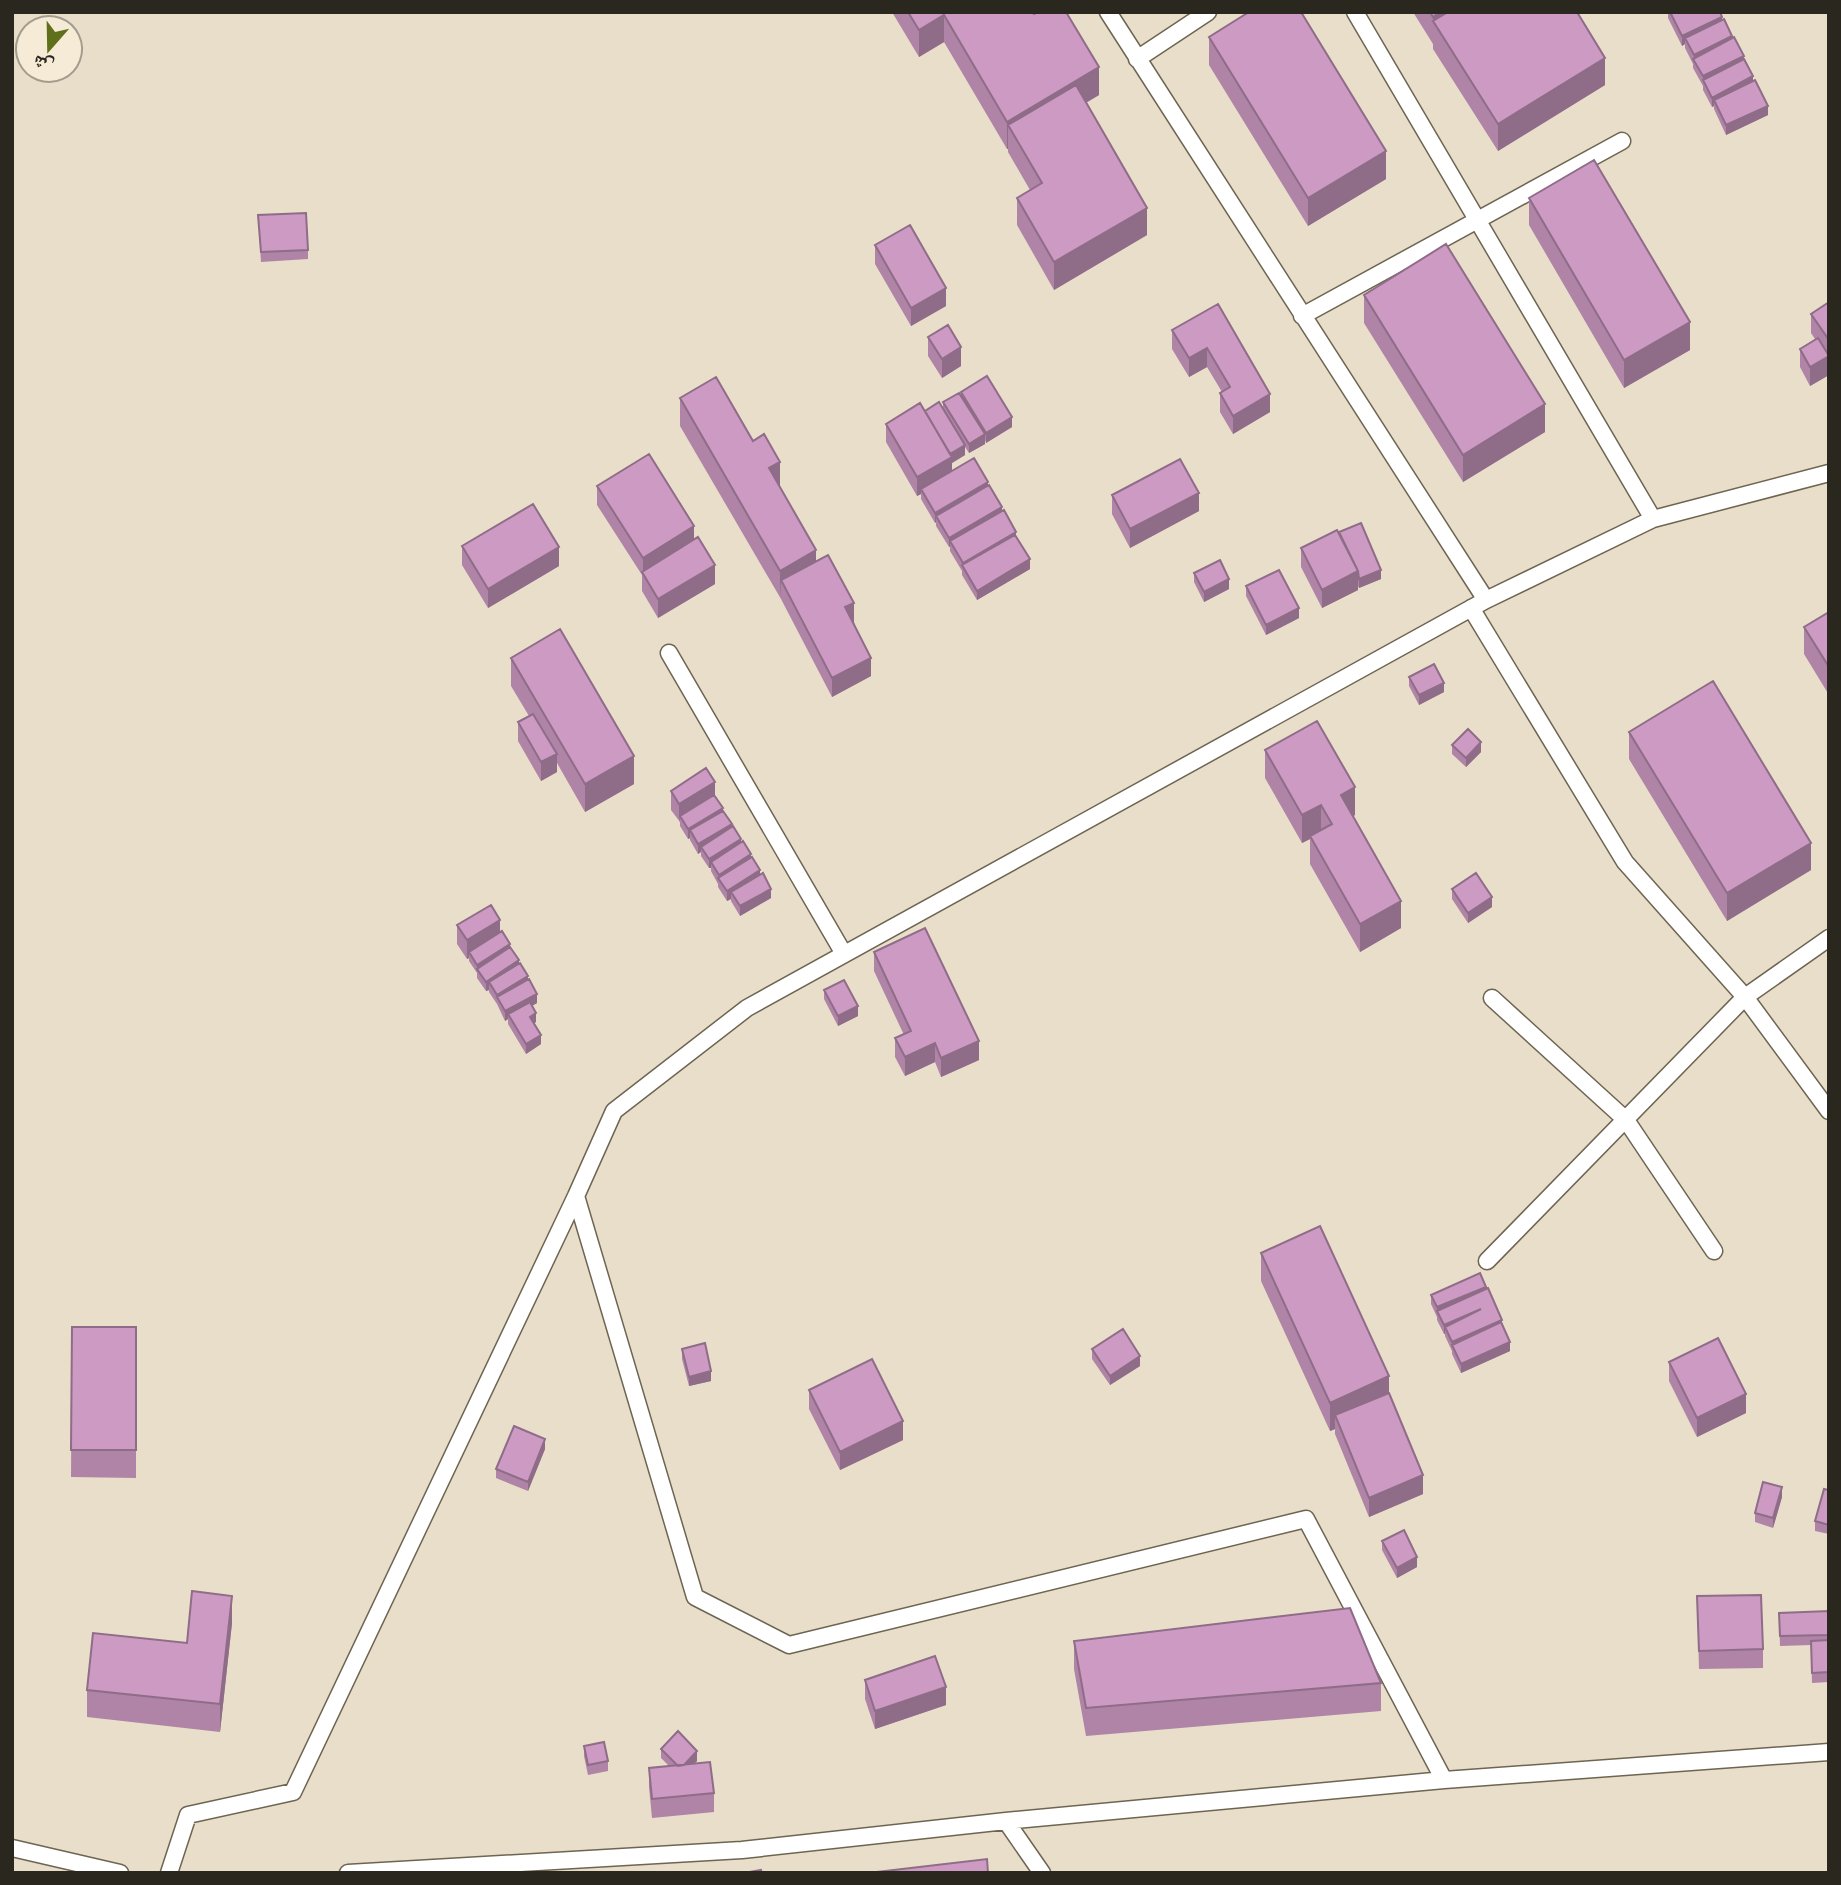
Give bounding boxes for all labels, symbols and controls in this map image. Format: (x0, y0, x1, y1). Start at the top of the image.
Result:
north arrow (14, 14, 84, 84)
text: ش (29, 49, 57, 81)

